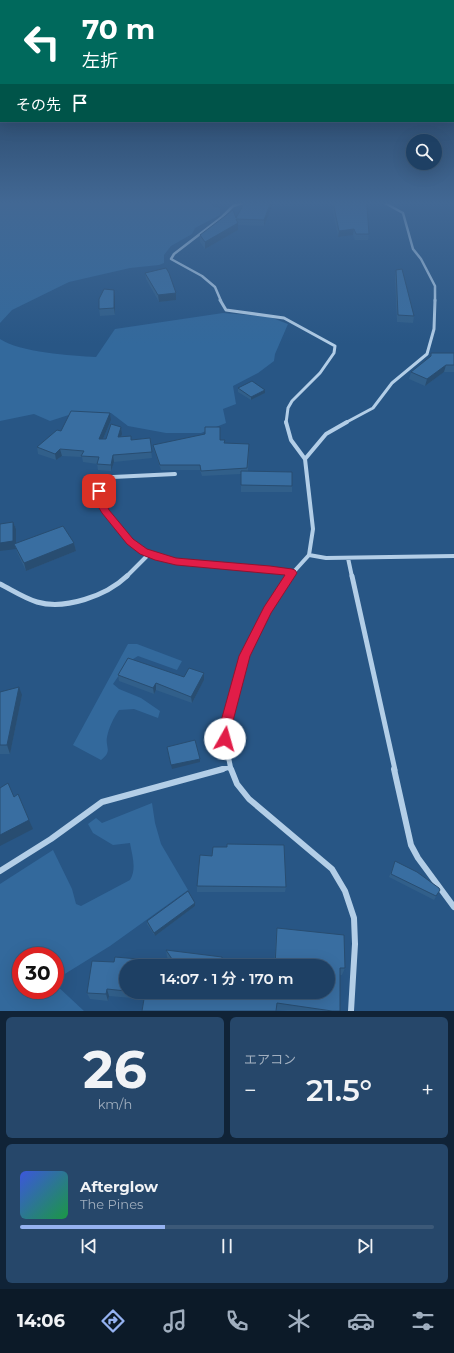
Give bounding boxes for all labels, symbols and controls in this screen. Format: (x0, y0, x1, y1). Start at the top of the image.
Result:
text: 70 m (82, 12, 155, 46)
icon: left (16, 16, 68, 68)
text: 左折 (82, 50, 118, 72)
icon: arrive (69, 92, 91, 114)
text: その先 (16, 95, 61, 114)
map controls (406, 134, 442, 170)
button: search (406, 134, 442, 170)
pin (82, 474, 116, 508)
icon: arrive (88, 480, 110, 502)
position arrow (204, 718, 246, 760)
speed limit sign: 30 (12, 947, 64, 999)
text: 14:07 · 1 分 · 170 m (160, 969, 294, 988)
text: 26 (83, 1038, 147, 1101)
text: エアコン (244, 1051, 296, 1067)
text: 21.5° (306, 1072, 372, 1109)
text: − (244, 1077, 257, 1104)
text: + (421, 1077, 434, 1104)
text: km/h (98, 1096, 132, 1112)
text: Afterglow (80, 1177, 158, 1196)
text: The Pines (80, 1196, 143, 1212)
icon: previous (78, 1235, 100, 1257)
icon: pause (216, 1235, 238, 1257)
icon: next (354, 1235, 376, 1257)
icon: directions (99, 1307, 127, 1335)
icon: music (161, 1307, 189, 1335)
icon: phone (223, 1307, 251, 1335)
icon: climate (285, 1307, 313, 1335)
icon: car (347, 1307, 375, 1335)
icon: filters (409, 1307, 437, 1335)
text: 14:06 (17, 1310, 65, 1332)

